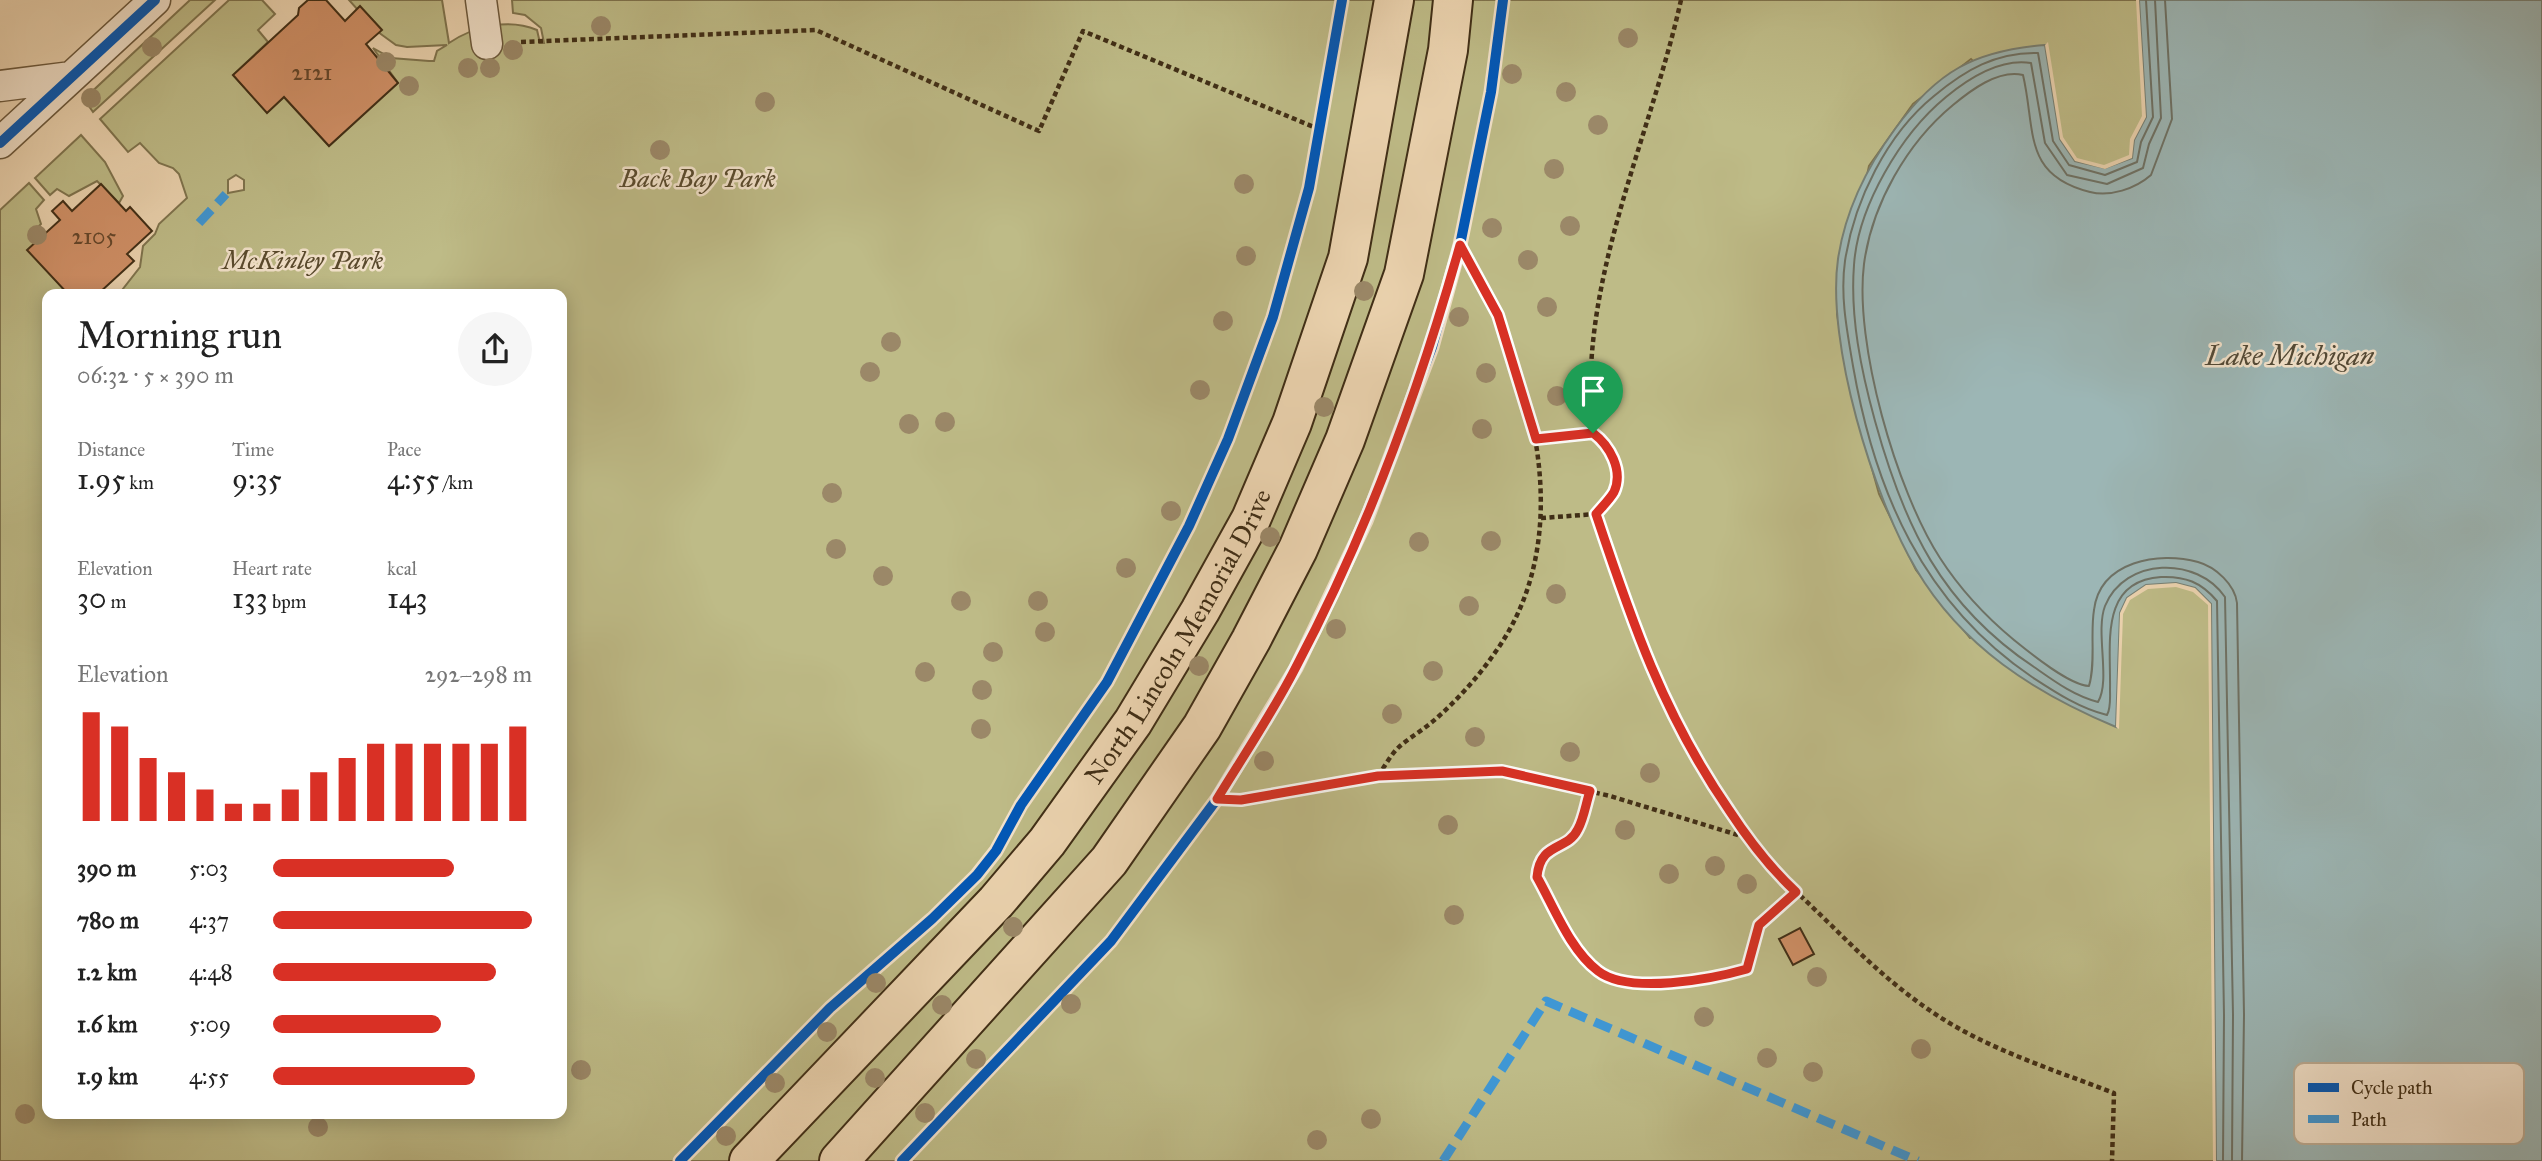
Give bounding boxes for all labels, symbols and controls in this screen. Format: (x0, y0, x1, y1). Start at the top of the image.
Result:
house number: 2121 (292, 58, 332, 86)
park label: Back Bay Park (619, 162, 776, 194)
house number: 2105 (72, 222, 117, 250)
park label: McKinley Park (220, 244, 384, 276)
text: Morning run (77, 312, 282, 358)
button: share (458, 312, 532, 386)
water label: Lake Michigan (2204, 338, 2375, 373)
text: 06:32 · 5 × 390 m (77, 361, 234, 389)
pin (1563, 361, 1623, 433)
icon: arrive (1574, 372, 1612, 410)
text: Distance (77, 438, 145, 461)
text: Time (232, 438, 274, 461)
text: Pace (387, 438, 421, 461)
text: 1.95 (77, 461, 125, 497)
text: 9:35 (232, 461, 282, 497)
text: 4:55 (387, 461, 439, 497)
text: km (125, 471, 154, 494)
text: /km (439, 471, 473, 494)
street label: North Lincoln Memorial Drive (1078, 484, 1278, 790)
text: Elevation (77, 557, 152, 580)
text: Heart rate (232, 557, 312, 580)
text: kcal (387, 557, 417, 580)
text: 30 (77, 580, 106, 616)
text: 133 (232, 580, 268, 616)
text: 143 (387, 580, 428, 616)
text: m (106, 590, 127, 613)
text: bpm (268, 590, 307, 613)
text: Elevation (77, 660, 168, 688)
text: 292–298 m (425, 660, 532, 688)
text: 390 m (77, 854, 136, 882)
text: 5:03 (189, 854, 228, 882)
text: 780 m (77, 906, 139, 934)
text: 4:37 (189, 906, 229, 934)
text: 1.2 km (77, 958, 137, 986)
text: 4:48 (189, 958, 233, 986)
text: 1.6 km (77, 1010, 138, 1038)
text: 5:09 (189, 1010, 231, 1038)
text: 1.9 km (77, 1062, 138, 1090)
text: 4:55 (189, 1062, 229, 1090)
legend (2294, 1063, 2524, 1144)
text: Cycle path (2351, 1076, 2433, 1099)
text: Path (2351, 1108, 2387, 1131)

